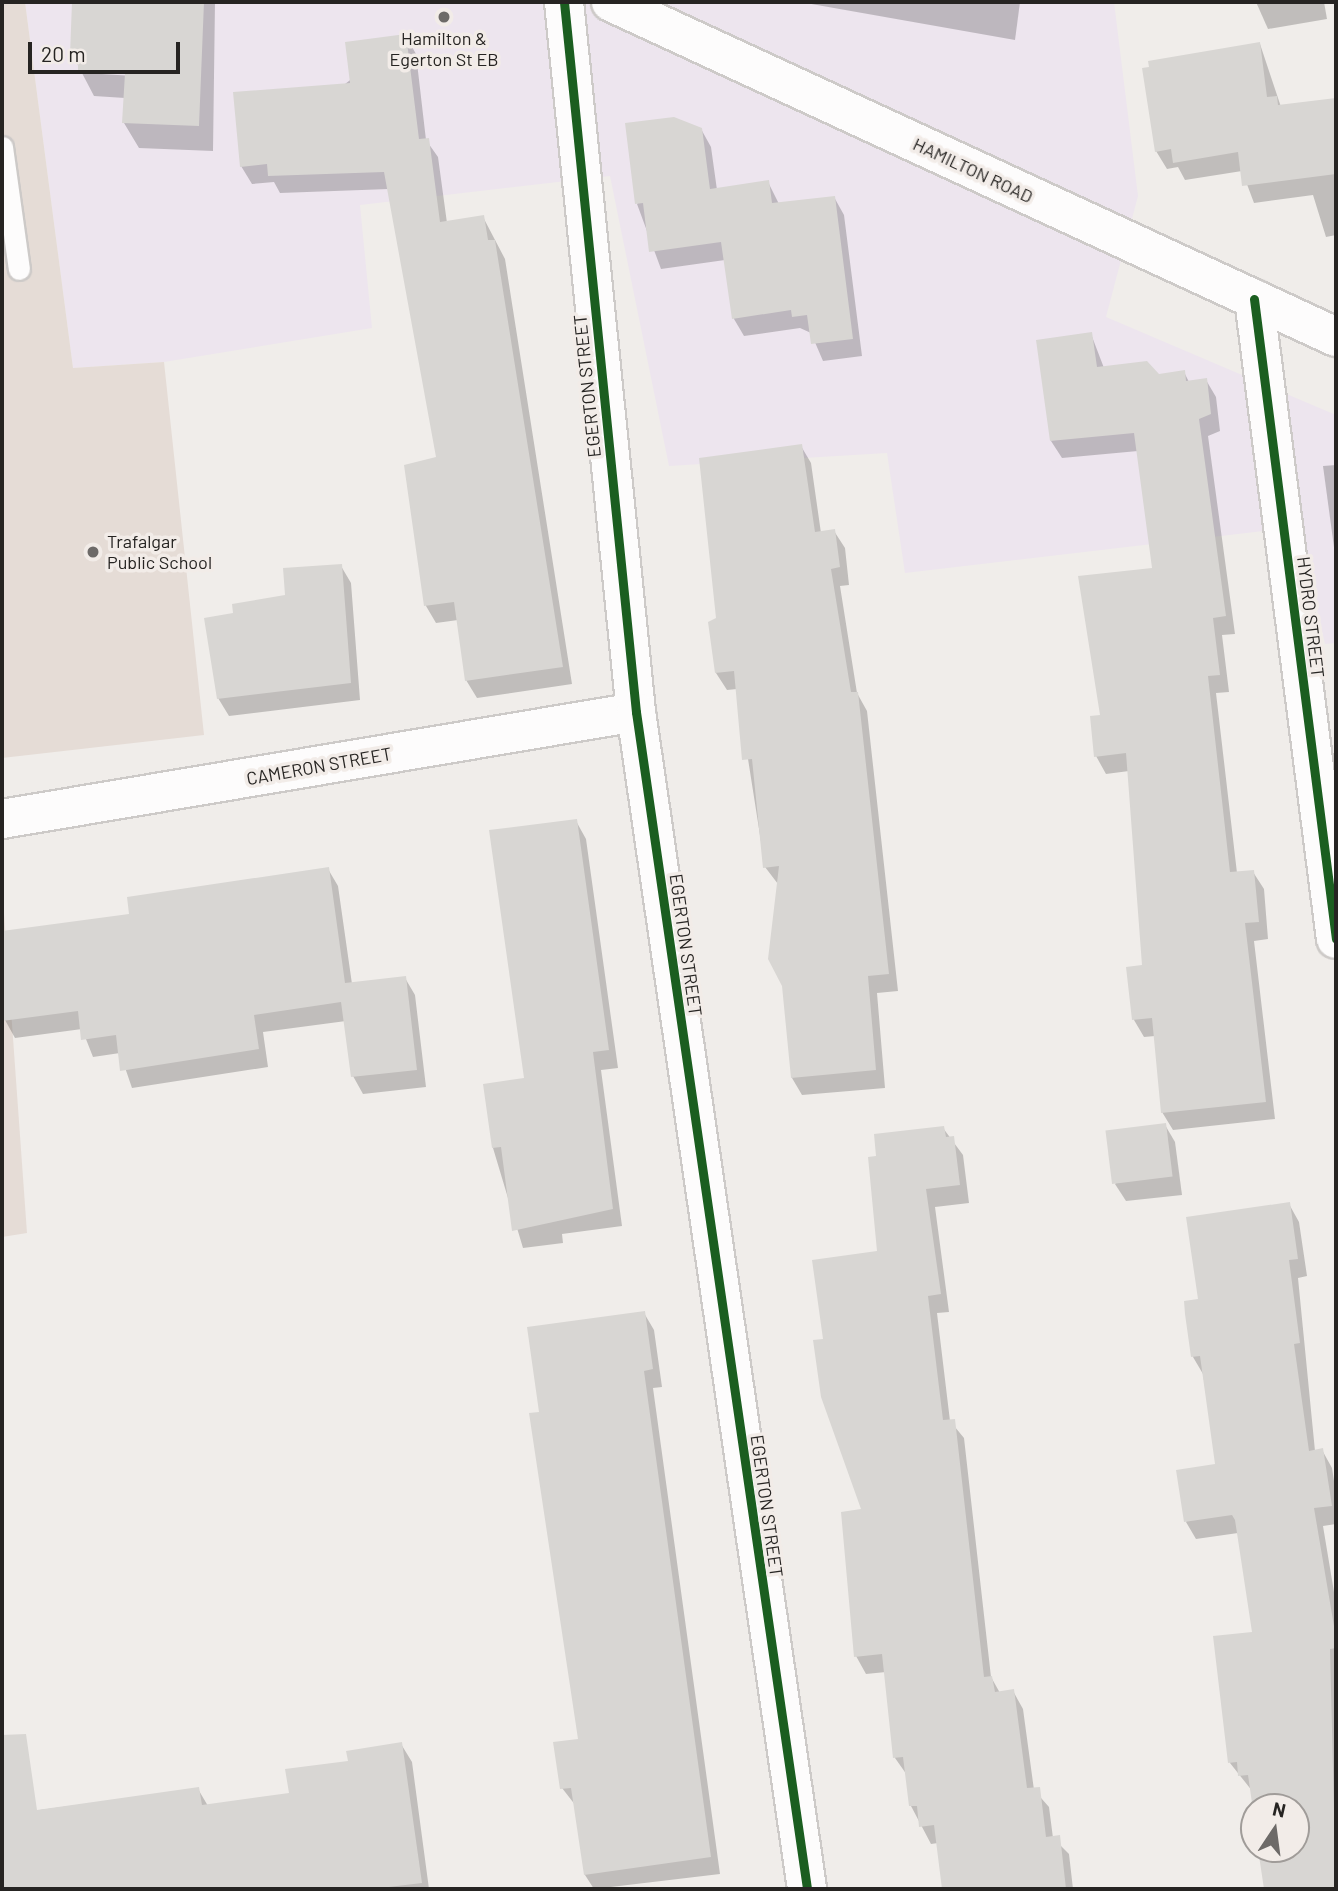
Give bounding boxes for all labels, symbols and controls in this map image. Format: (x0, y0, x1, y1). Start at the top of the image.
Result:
marker: Hamilton & Egerton St EB (436, 9, 452, 25)
scale bar (32, 28, 184, 72)
place label: Hamilton & Egerton St EB (389, 28, 499, 70)
text: 20 m (41, 41, 86, 66)
street label: HAMILTON ROAD (910, 133, 1036, 207)
street label: EGERTON STREET (569, 313, 605, 459)
place label: Trafalgar Public School (107, 531, 212, 574)
marker: Trafalgar Public School (85, 544, 101, 560)
street label: HYDRO STREET (1293, 555, 1329, 679)
street label: CAMERON STREET (245, 743, 393, 789)
street label: EGERTON STREET (665, 872, 707, 1018)
street label: EGERTON STREET (746, 1433, 788, 1579)
north arrow (1240, 1793, 1310, 1863)
text: N (1271, 1796, 1288, 1822)

